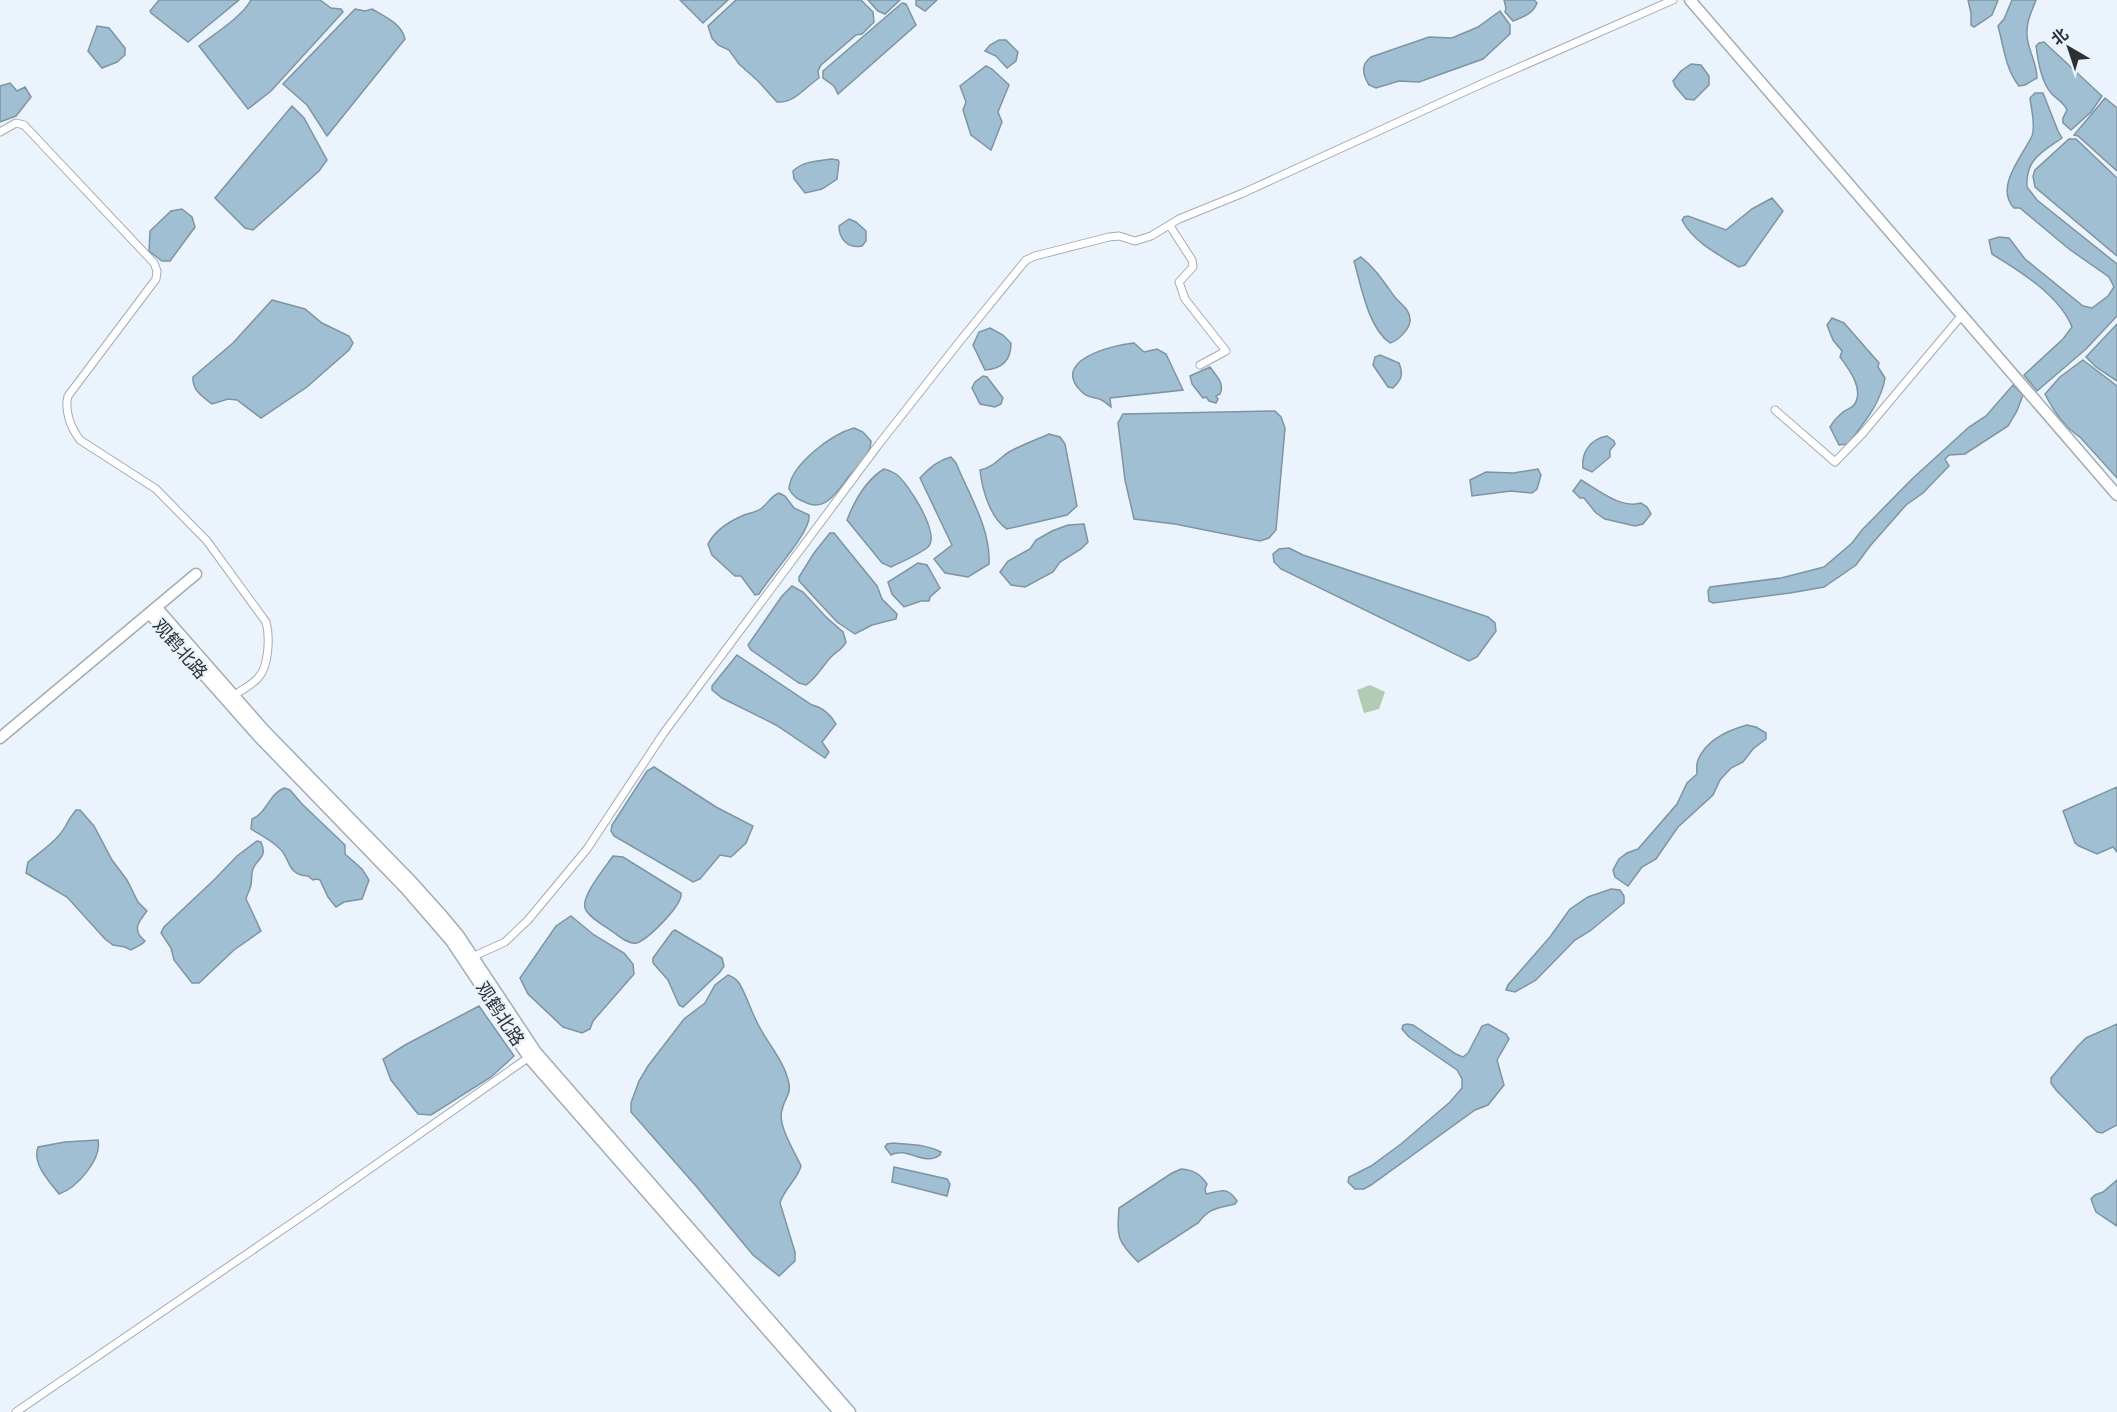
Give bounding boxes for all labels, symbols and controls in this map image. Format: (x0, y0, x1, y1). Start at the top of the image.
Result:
north arrow (2039, 18, 2099, 78)
text: 北 (2047, 24, 2072, 49)
street label: 观鹤北路 (148, 614, 213, 683)
street label: 观鹤北路 (471, 977, 530, 1050)

